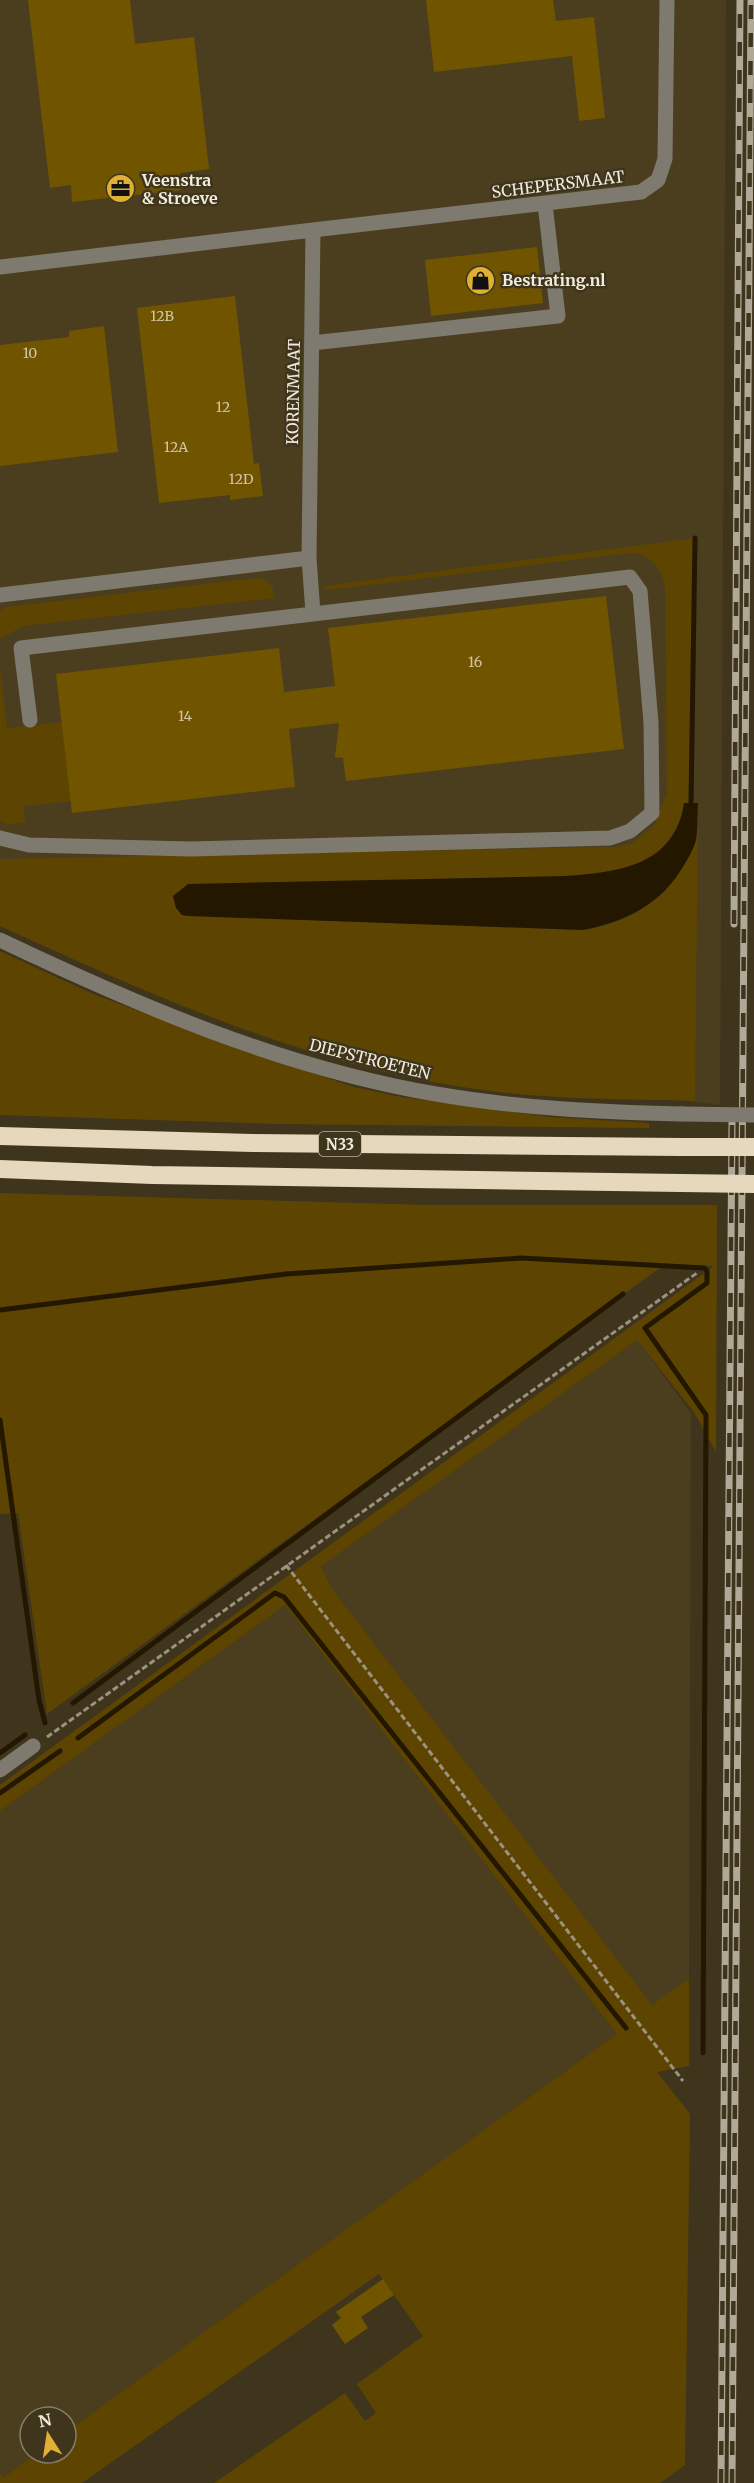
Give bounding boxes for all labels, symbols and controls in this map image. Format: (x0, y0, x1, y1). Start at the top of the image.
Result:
street label: SCHEPERSMAAT (490, 166, 626, 202)
place label: Veenstra & Stroeve (141, 170, 218, 208)
office icon: Veenstra & Stroeve (105, 173, 137, 205)
shop icon: Bestrating.nl (465, 264, 497, 296)
place label: Bestrating.nl (502, 270, 606, 290)
house number: 12B (150, 307, 174, 325)
street label: KORENMAAT (282, 339, 304, 445)
house number: 10 (23, 344, 37, 362)
house number: 12 (216, 398, 230, 416)
house number: 12A (164, 438, 188, 456)
house number: 12D (229, 470, 254, 488)
house number: 16 (468, 653, 482, 671)
house number: 14 (178, 707, 192, 725)
street label: DIEPSTROETEN (307, 1034, 433, 1084)
road number: N33 (319, 1132, 361, 1156)
north arrow (18, 2405, 78, 2465)
text: N (37, 2409, 53, 2431)

